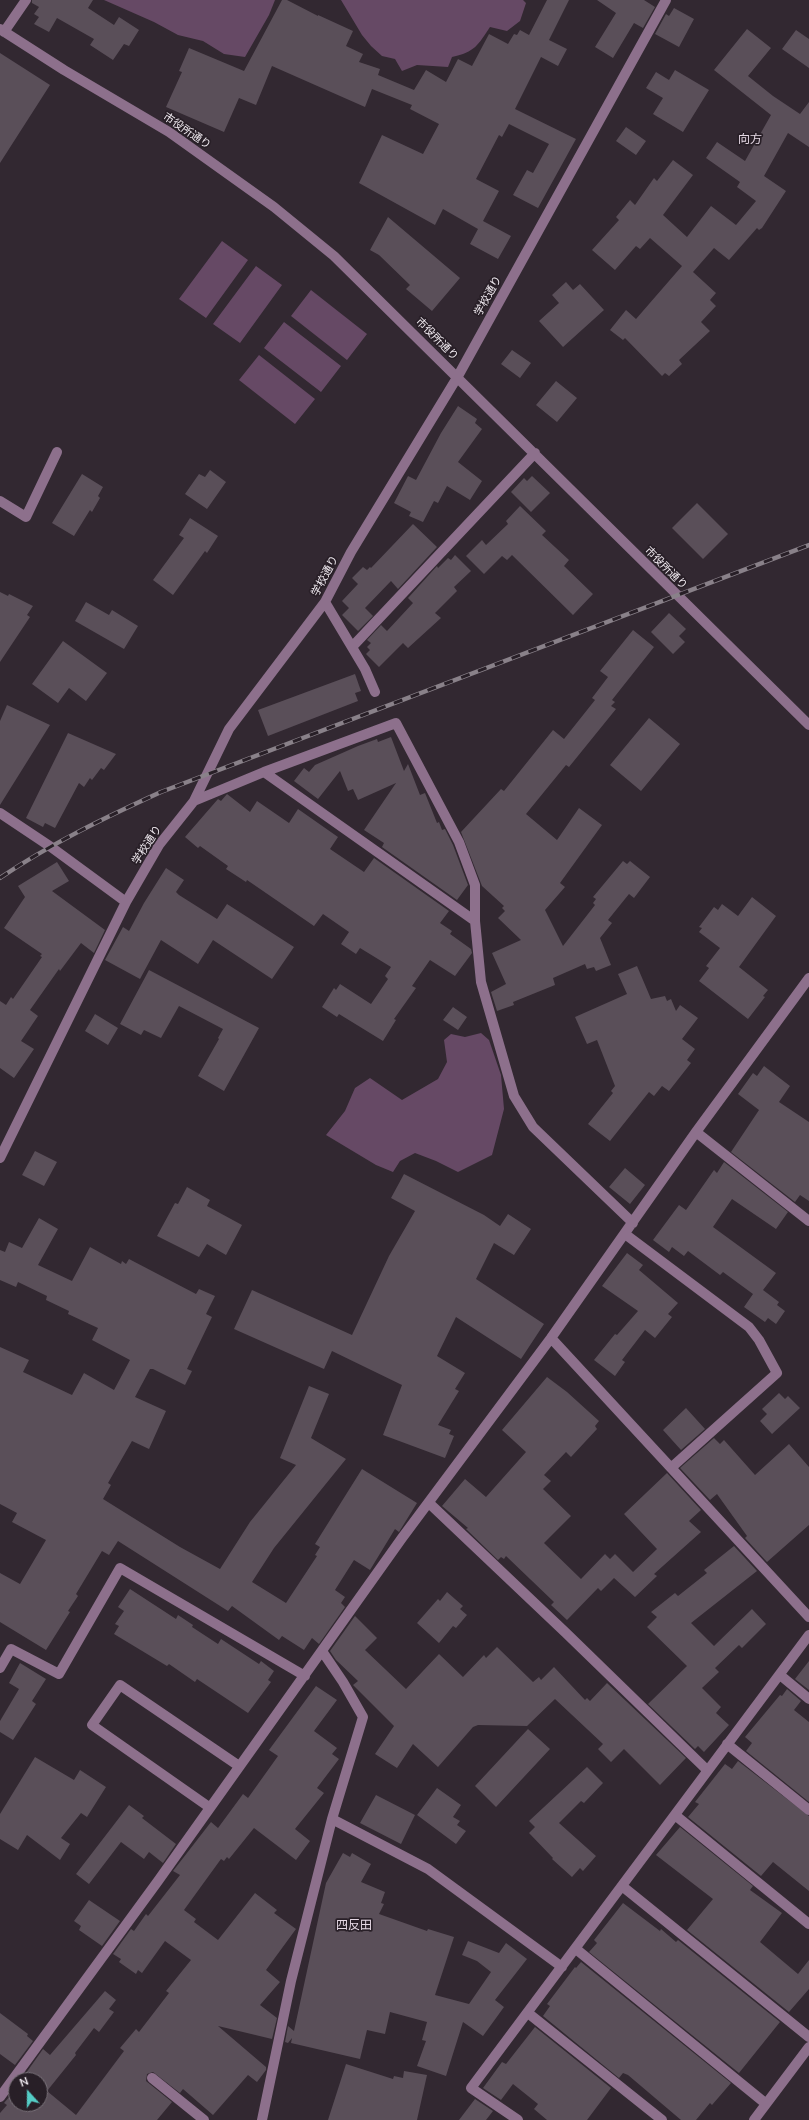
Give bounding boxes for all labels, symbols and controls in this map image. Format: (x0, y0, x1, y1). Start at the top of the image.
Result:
street label: 市役所通り (161, 110, 213, 152)
district label: 向方 (738, 132, 762, 146)
street label: 学校通り (472, 274, 504, 318)
street label: 市役所通り (413, 315, 461, 363)
street label: 市役所通り (642, 544, 690, 592)
street label: 学校通り (309, 553, 341, 599)
street label: 学校通り (129, 823, 165, 867)
district label: 四反田 (336, 1918, 372, 1932)
north arrow (8, 2072, 48, 2112)
text: N (18, 2074, 30, 2090)

